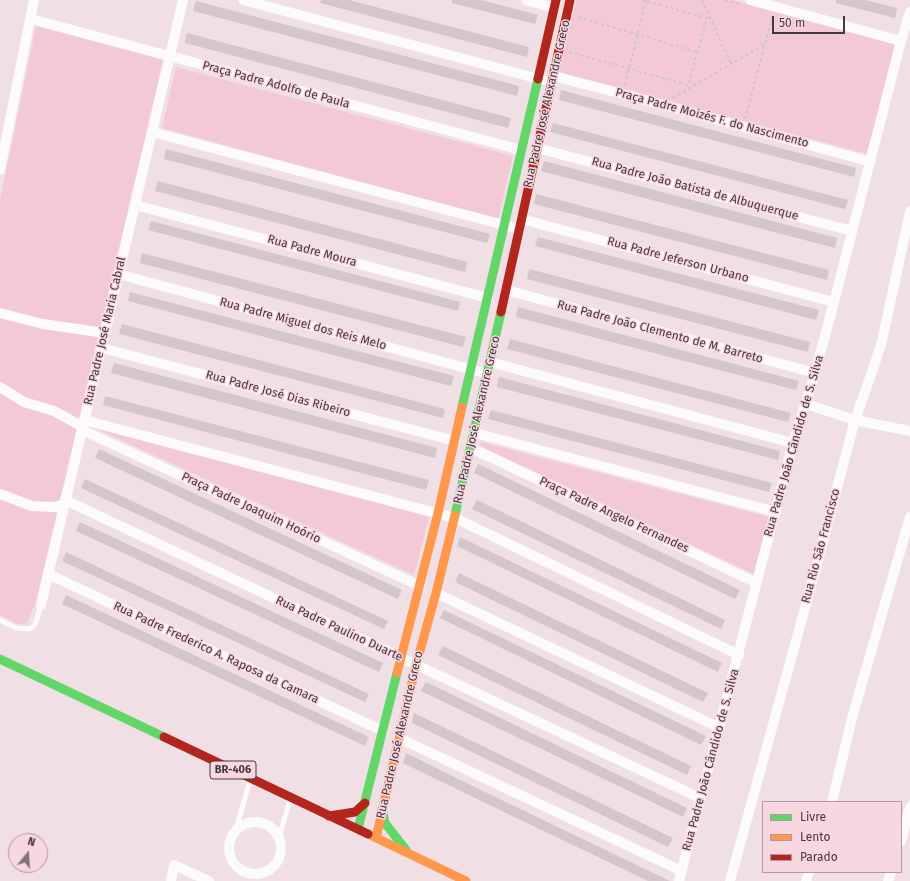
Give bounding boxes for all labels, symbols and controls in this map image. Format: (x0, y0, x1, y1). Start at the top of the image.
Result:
scale bar (774, 8, 847, 34)
text: 50 m (779, 16, 805, 30)
street label: Rua Padre José Alexandre Greco (521, 19, 573, 189)
street label: Praça Padre Adolfo de Paula (201, 58, 351, 112)
street label: Praça Padre Moizés F. do Nascimento (614, 85, 810, 151)
street label: Rua Padre João Batista de Albuquerque (590, 154, 800, 224)
street label: Rua Padre Moura (266, 232, 358, 270)
street label: Rua Padre Jeferson Urbano (606, 234, 750, 286)
street label: Rua Padre José Maria Cabral (81, 255, 129, 407)
street label: Rua Padre Miguel dos Reis Melo (218, 295, 388, 353)
street label: Rua Padre João Clemento de M. Barreto (555, 298, 765, 366)
street label: Rua Padre José Alexandre Greco (451, 335, 503, 505)
street label: Rua Padre João Cândido de S. Silva (761, 353, 827, 539)
street label: Rua Padre José Dias Ribeiro (204, 368, 352, 420)
street label: Praça Padre Joaquim Hoório (179, 469, 323, 547)
street label: Praça Padre Angelo Fernandes (537, 474, 691, 556)
street label: Rua Rio São Francisco (799, 487, 843, 605)
street label: Rua Padre Paulino Duarte (273, 593, 405, 665)
street label: Rua Padre Frederico A. Raposa da Camara (111, 599, 321, 707)
street label: Rua Padre José Alexandre Greco (374, 650, 426, 820)
street label: Rua Padre João Cândido de S. Silva (680, 667, 742, 853)
road number: BR-406 (210, 761, 256, 779)
legend (762, 801, 902, 873)
text: Livre (800, 810, 826, 824)
text: Lento (800, 830, 830, 844)
north arrow (8, 833, 48, 873)
text: N (26, 835, 37, 849)
text: Parado (800, 850, 838, 864)

